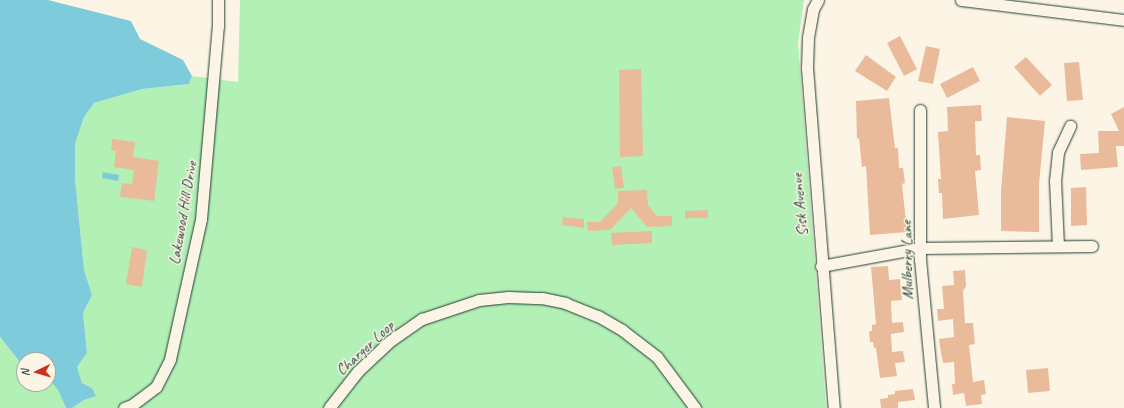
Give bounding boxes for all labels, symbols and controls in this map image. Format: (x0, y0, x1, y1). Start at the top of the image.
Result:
street label: Lakewood Hill Drive (164, 160, 202, 266)
street label: Sisk Avenue (788, 173, 812, 237)
street label: Mulberry Lane (897, 220, 917, 300)
street label: Charger Loop (332, 316, 398, 380)
north arrow (16, 352, 56, 392)
text: N (18, 369, 32, 377)

